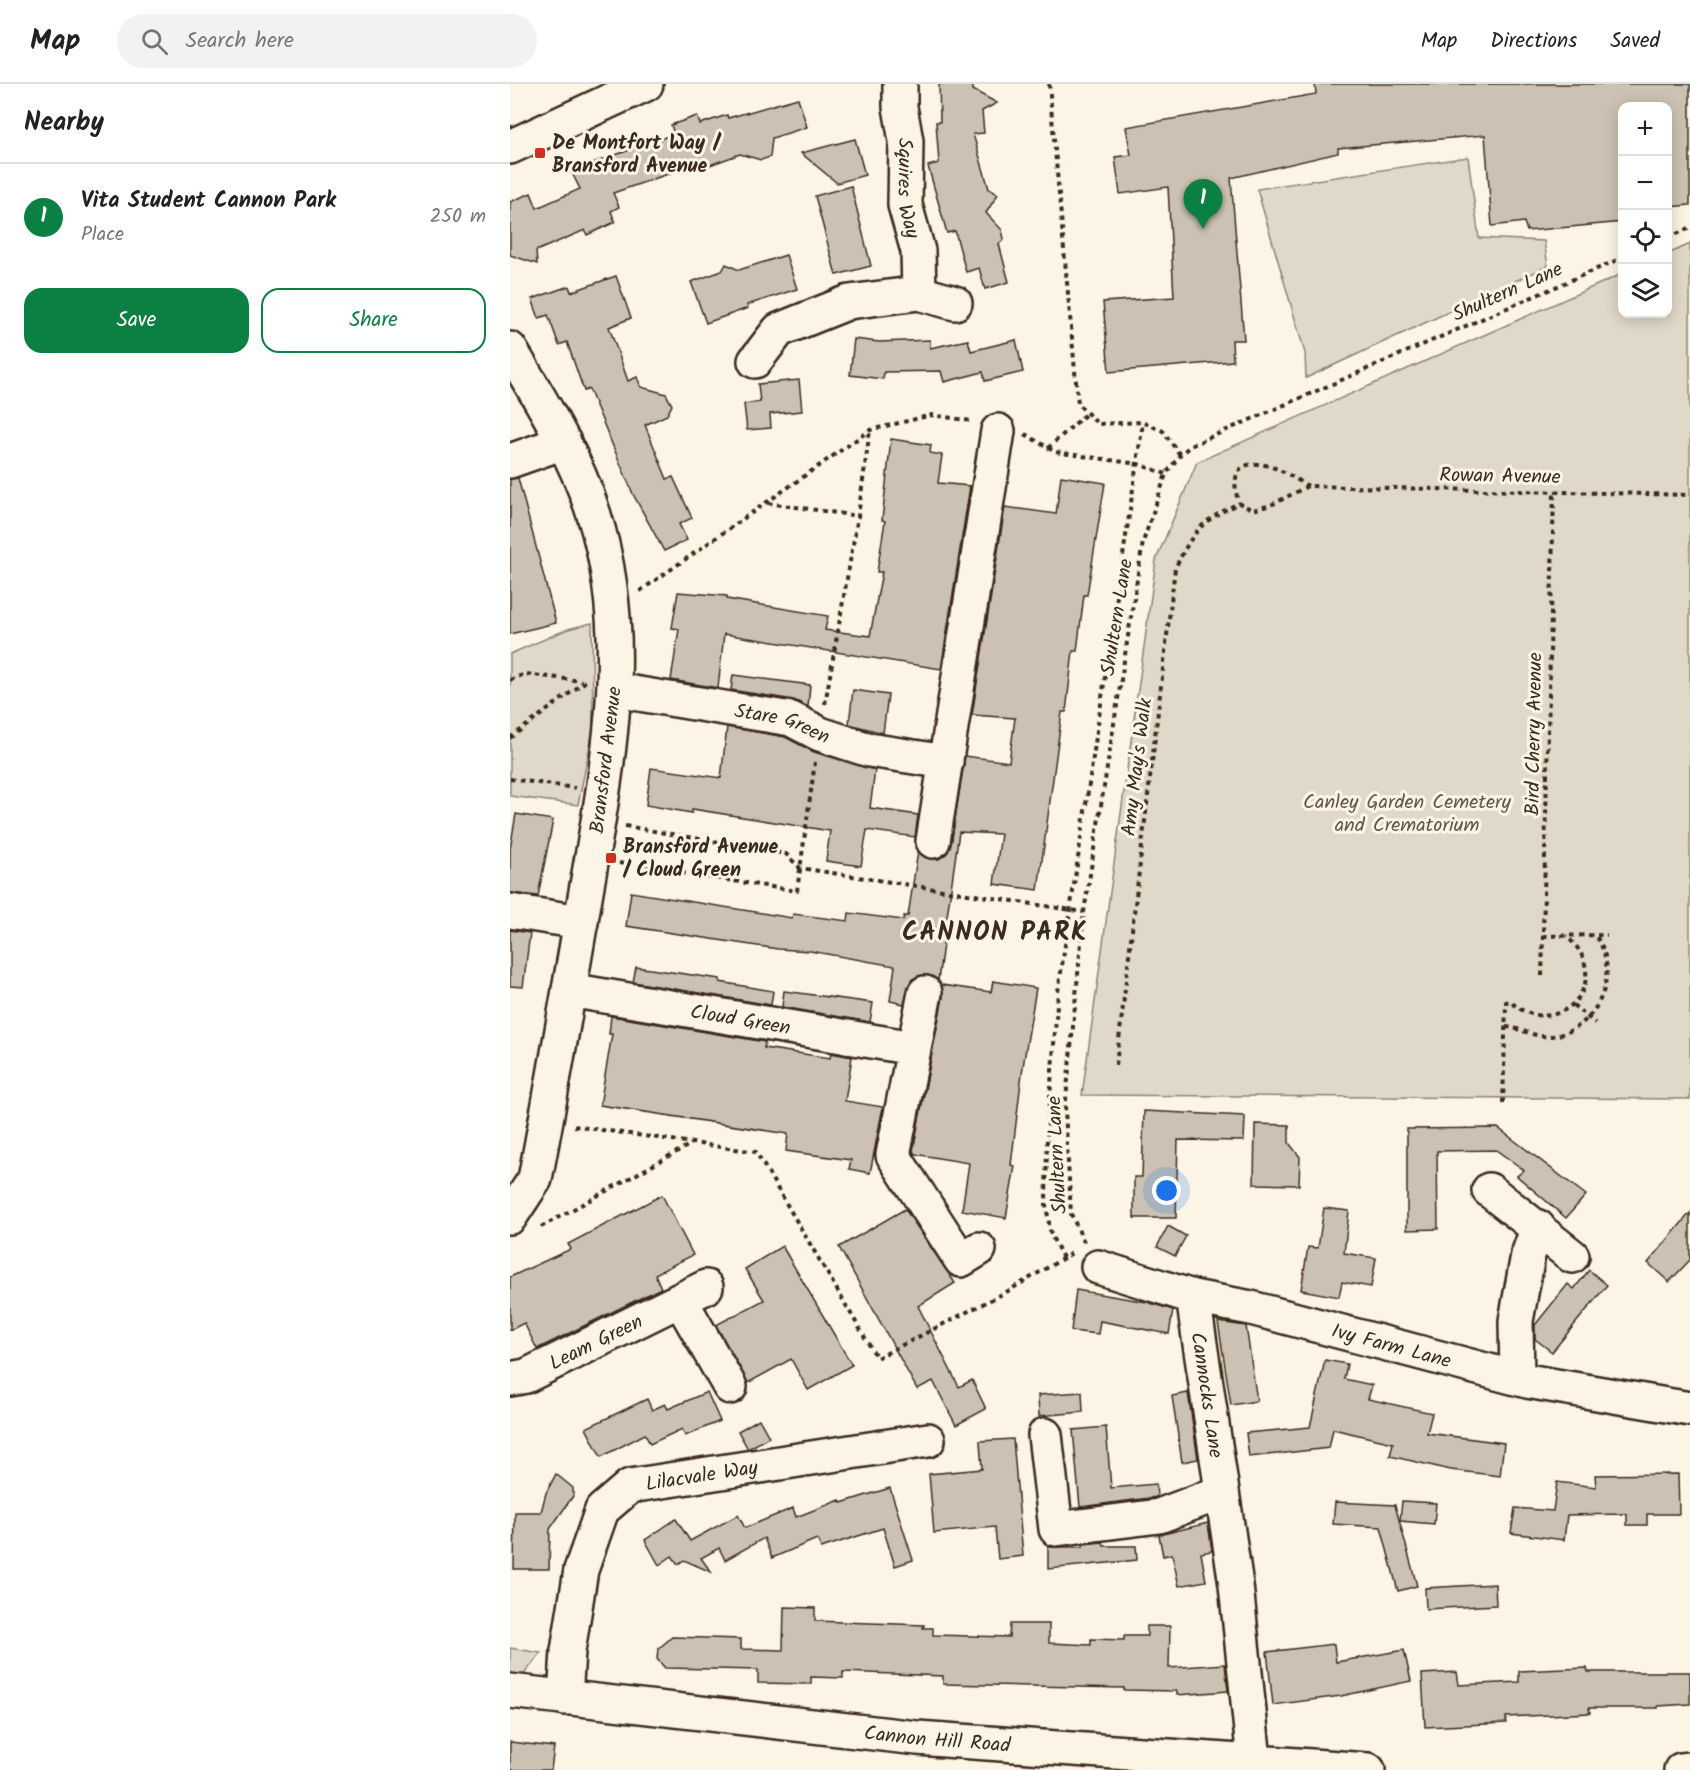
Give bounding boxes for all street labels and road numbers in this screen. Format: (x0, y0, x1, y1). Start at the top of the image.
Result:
street label: Squires Way (887, 138, 928, 243)
street label: Shultern Lane (1447, 254, 1568, 331)
street label: Rowan Avenue (1439, 460, 1561, 494)
street label: Shultern Lane (1093, 557, 1143, 678)
street label: Bird Cherry Avenue (1518, 652, 1552, 816)
street label: Bransford Avenue (582, 685, 632, 836)
street label: Stare Green (732, 696, 833, 754)
street label: Amy May's Walk (1114, 696, 1162, 838)
street label: Cloud Green (688, 997, 793, 1045)
street label: Shultern Lane (1039, 1095, 1077, 1215)
street label: Leam Green (544, 1307, 649, 1380)
street label: Ivy Farm Lane (1328, 1316, 1454, 1378)
street label: Cannocks Lane (1180, 1330, 1231, 1460)
street label: Lilacvale Way (644, 1452, 761, 1501)
street label: Cannon Hill Road (862, 1718, 1012, 1763)

